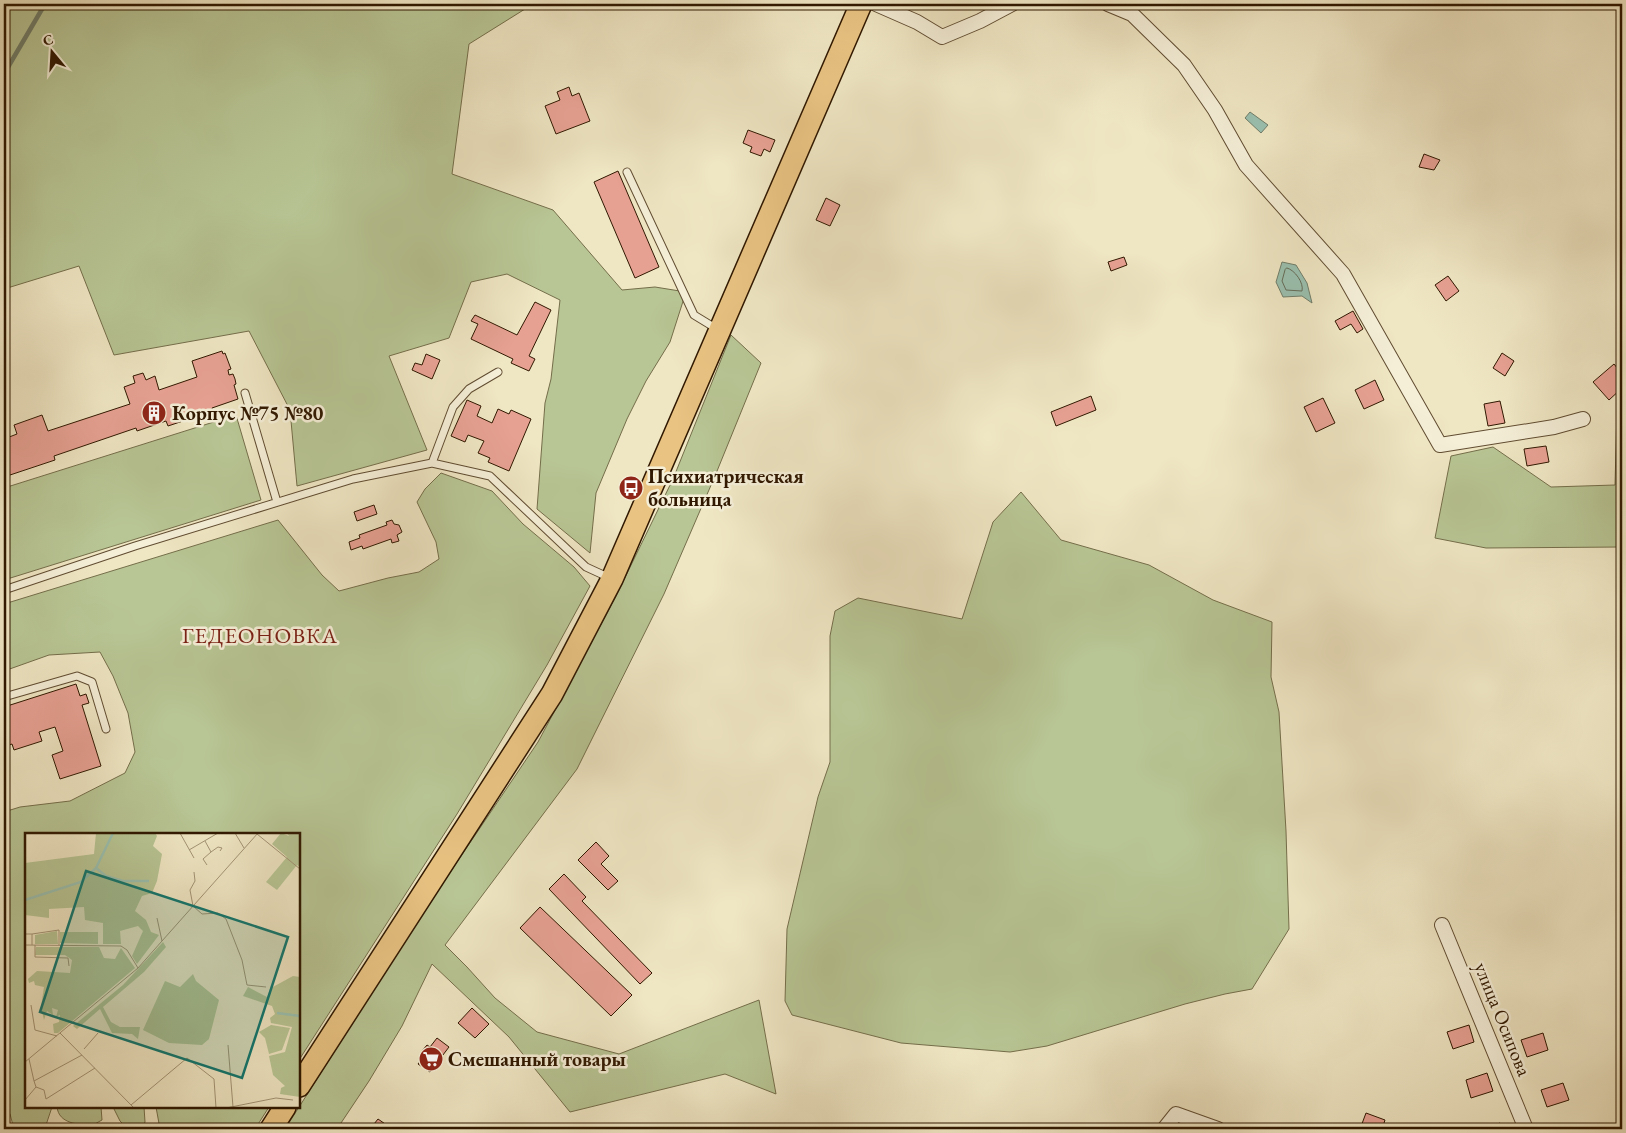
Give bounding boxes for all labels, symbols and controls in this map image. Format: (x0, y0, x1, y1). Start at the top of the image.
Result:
north arrow (28, 28, 78, 78)
text: С (40, 30, 56, 50)
building icon: Корпус №75 №80 (141, 400, 167, 426)
place label: Корпус №75 №80 (172, 400, 324, 426)
place label: Психиатрическая больница (648, 463, 804, 512)
bus stop icon: Психиатрическая больница (618, 475, 644, 501)
district label: ГЕДЕОНОВКА (182, 621, 338, 650)
inset map (25, 833, 300, 1108)
street label: улица Осипова (1468, 958, 1538, 1080)
supermarket icon: Смешанный товары (418, 1046, 444, 1072)
place label: Смешанный товары (448, 1046, 626, 1072)

